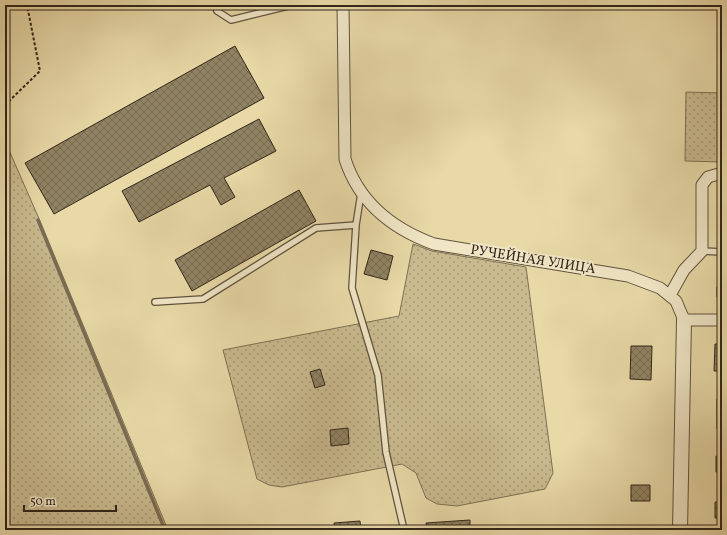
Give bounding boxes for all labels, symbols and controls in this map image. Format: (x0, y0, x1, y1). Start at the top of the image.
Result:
street label: РУЧЕЙНАЯ УЛИЦА (469, 240, 597, 279)
scale bar (24, 487, 116, 513)
text: 50 m (30, 494, 56, 510)

